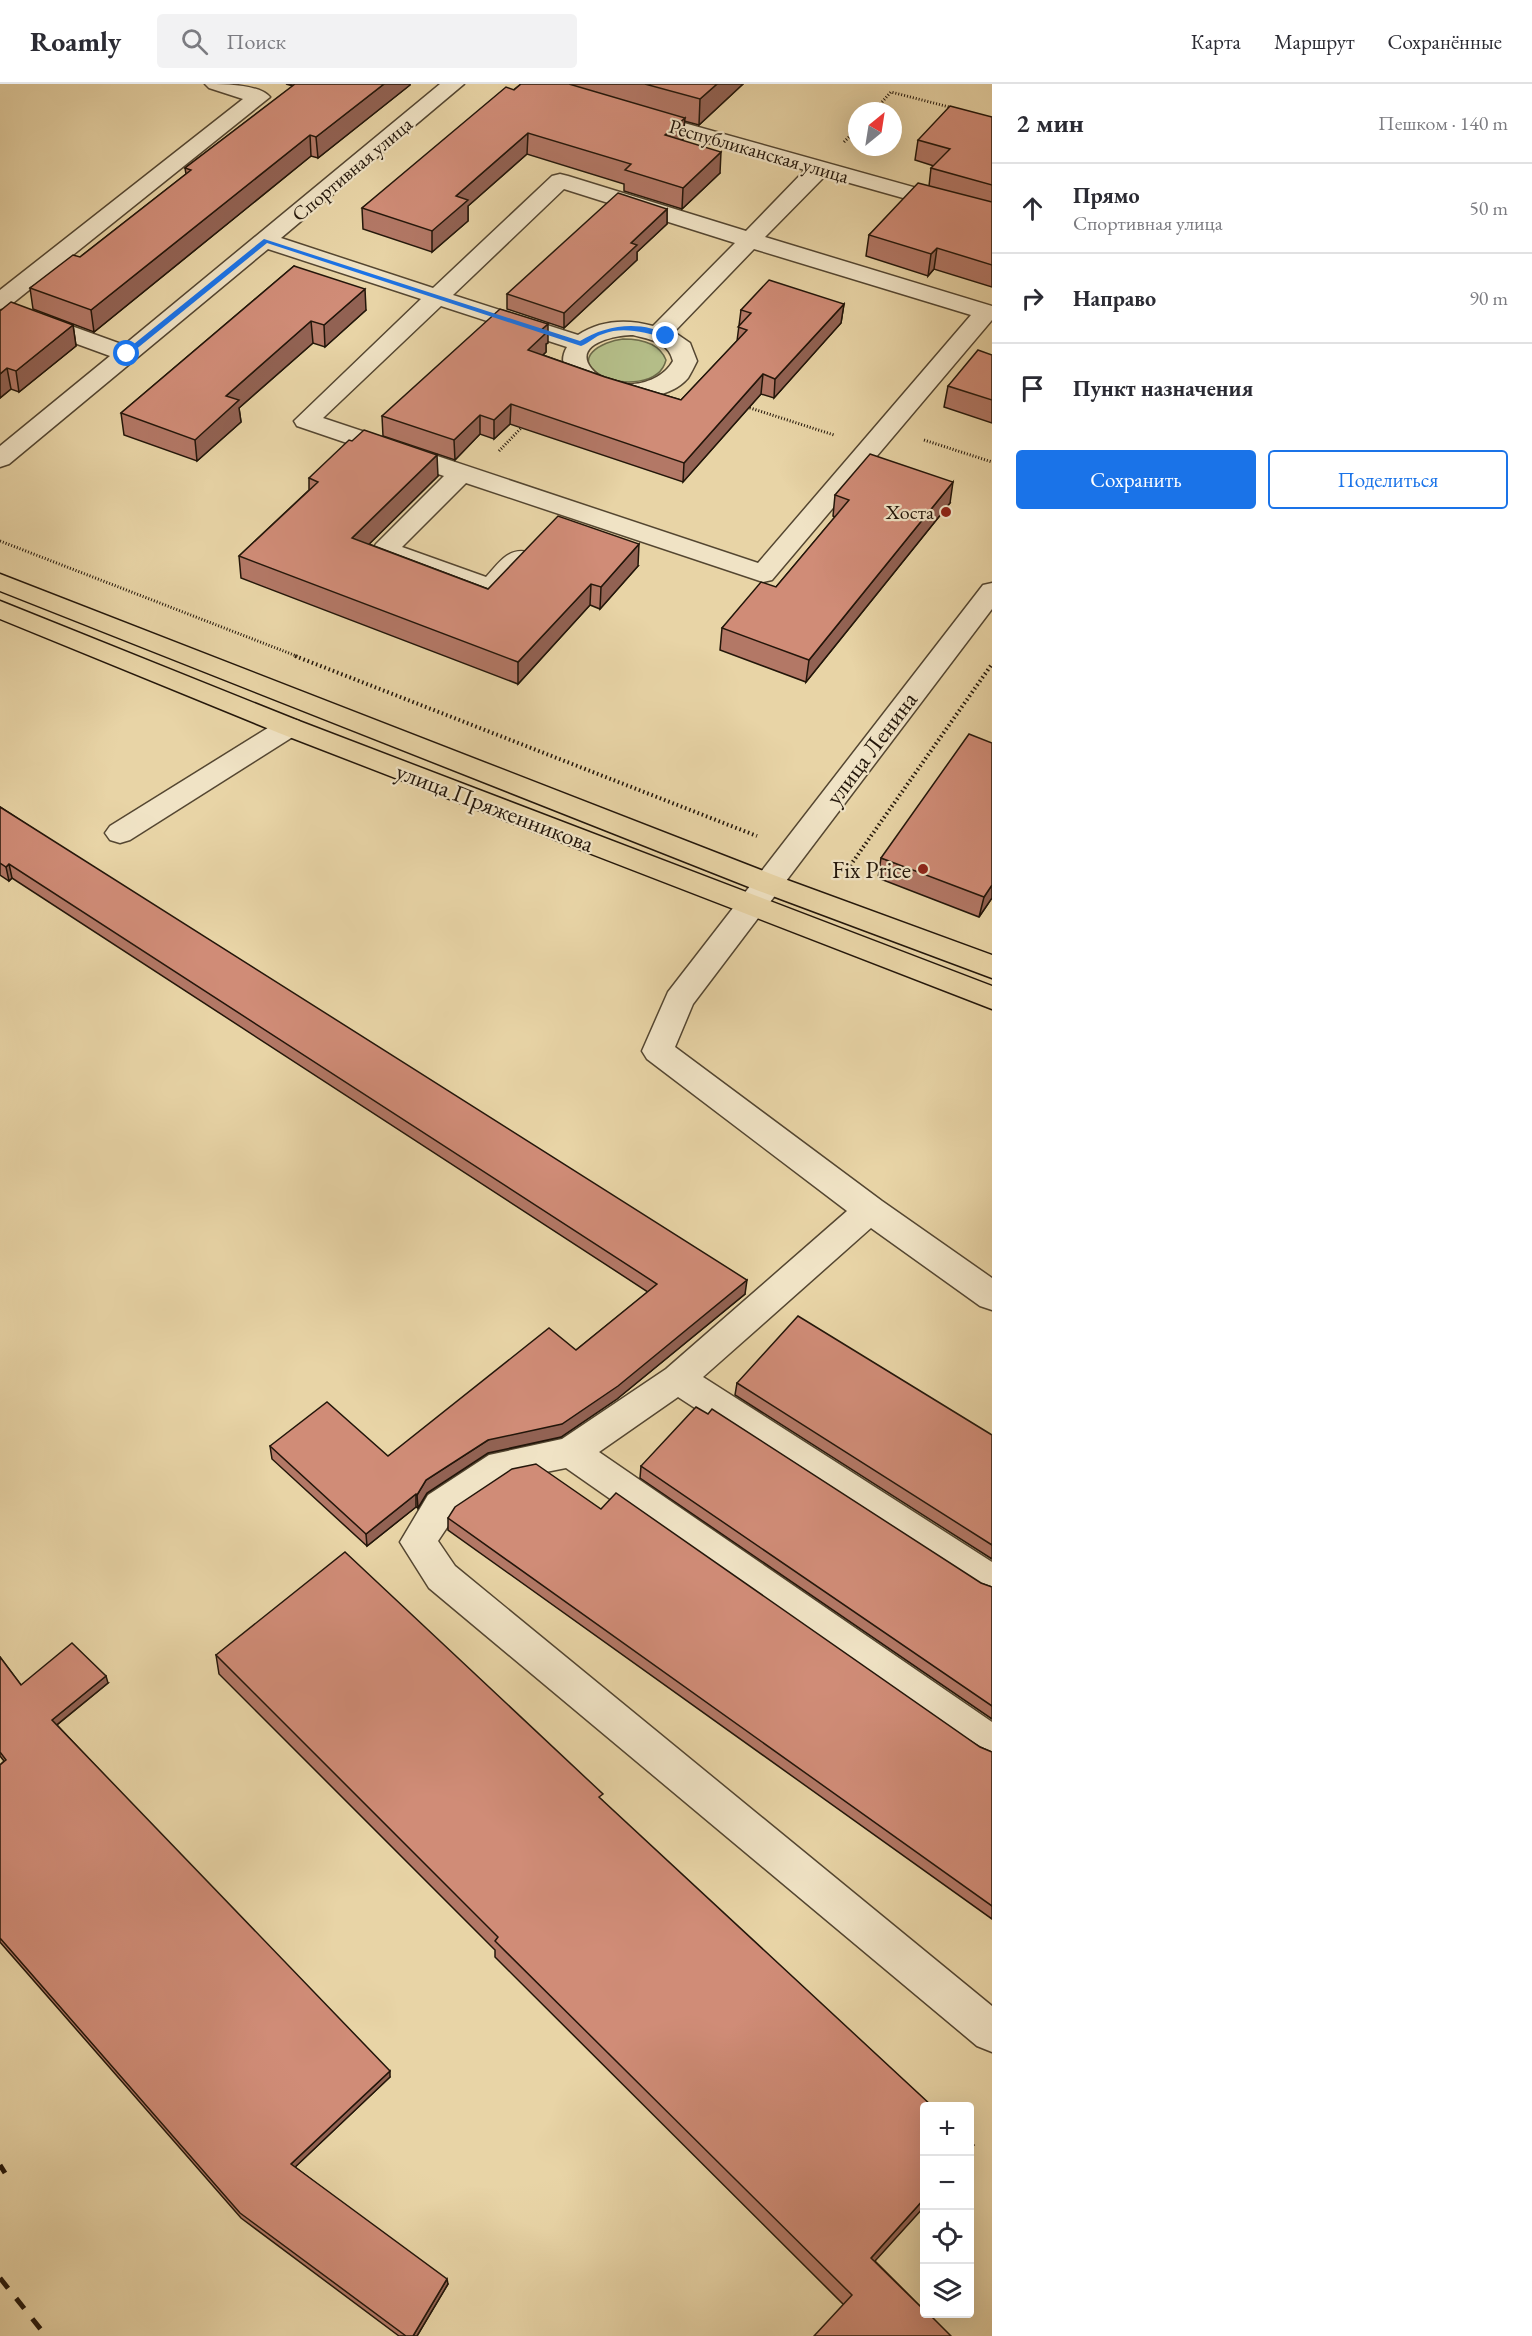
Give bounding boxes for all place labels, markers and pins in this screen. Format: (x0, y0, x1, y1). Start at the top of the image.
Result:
place label: Хоста (885, 499, 934, 525)
marker: Хоста (939, 505, 953, 519)
place label: Fix Price (832, 854, 911, 885)
marker: Fix Price (916, 862, 930, 876)

